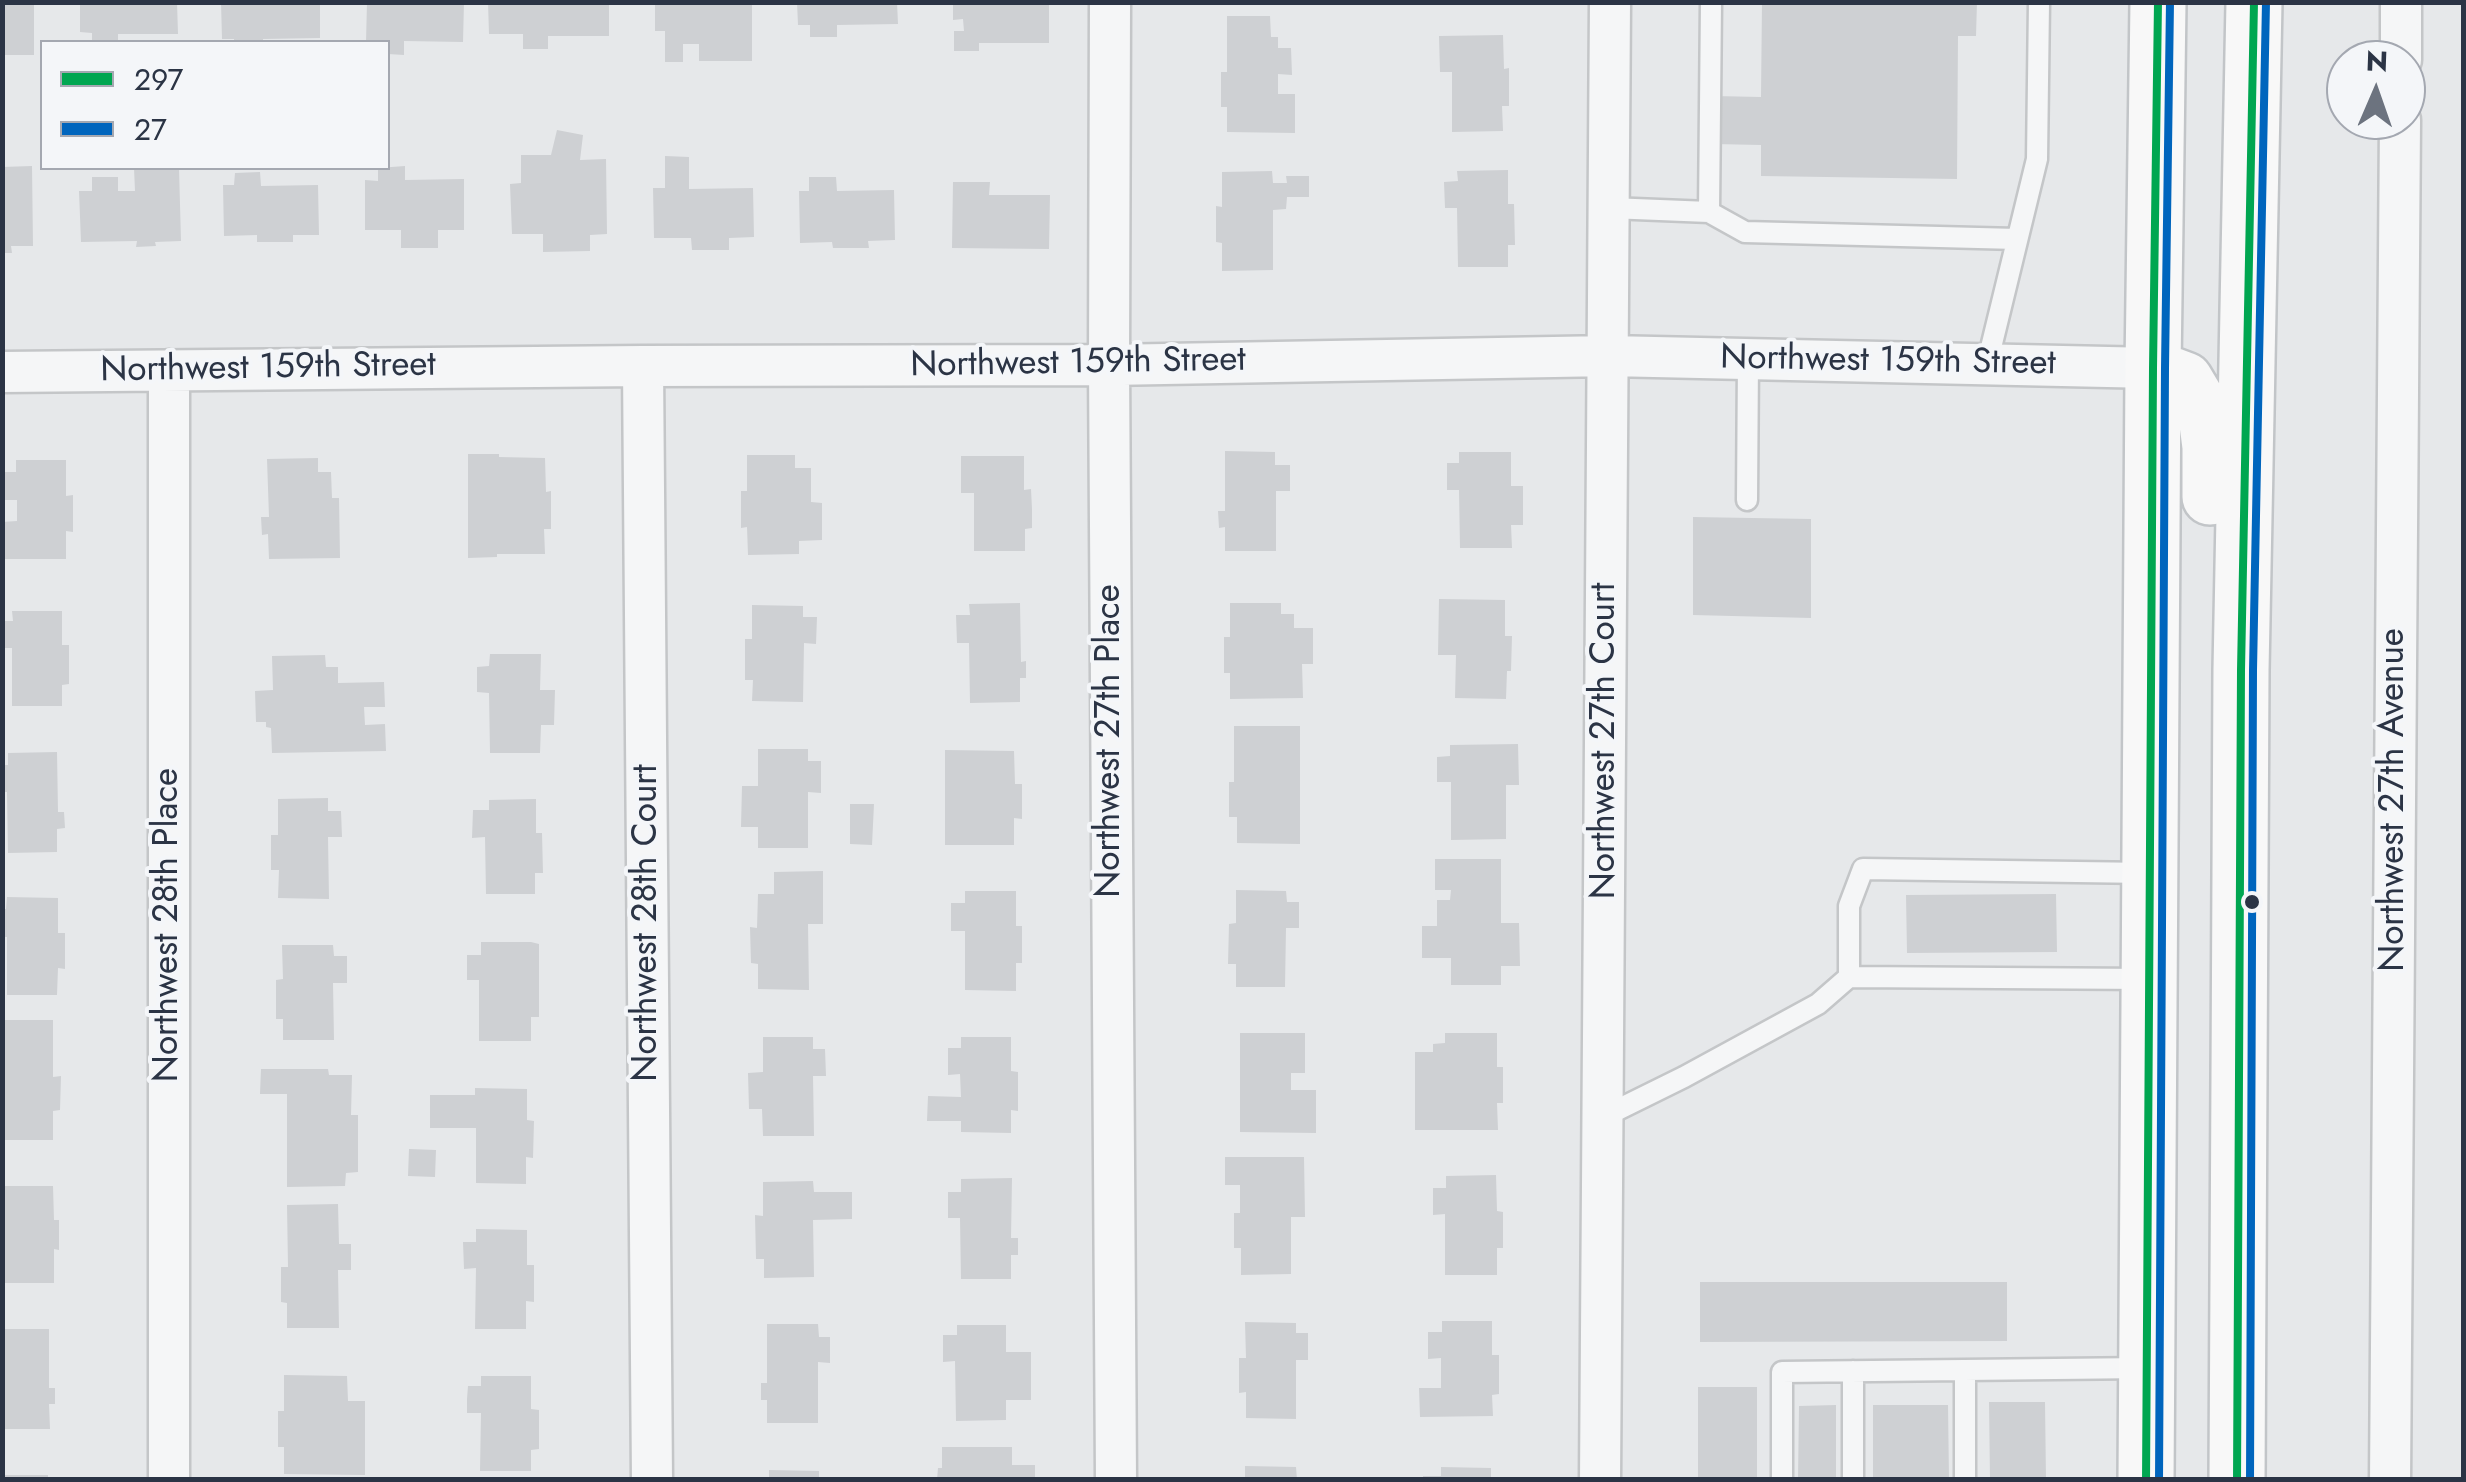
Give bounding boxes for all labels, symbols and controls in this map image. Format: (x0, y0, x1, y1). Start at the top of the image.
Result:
legend (40, 40, 390, 170)
north arrow (2326, 40, 2426, 140)
text: N (2365, 41, 2389, 82)
text: 297 (134, 58, 183, 101)
text: 27 (134, 108, 167, 151)
street label: Northwest 159th Street (1720, 338, 2056, 386)
street label: Northwest 159th Street (910, 340, 1246, 388)
street label: Northwest 159th Street (100, 345, 436, 393)
street label: Northwest 27th Court (1585, 583, 1627, 899)
street label: Northwest 27th Place (1090, 584, 1132, 898)
street label: Northwest 27th Avenue (2374, 628, 2416, 972)
street label: Northwest 28th Court (627, 764, 669, 1082)
street label: Northwest 28th Place (148, 768, 190, 1082)
unlabelled marker (2242, 892, 2262, 912)

